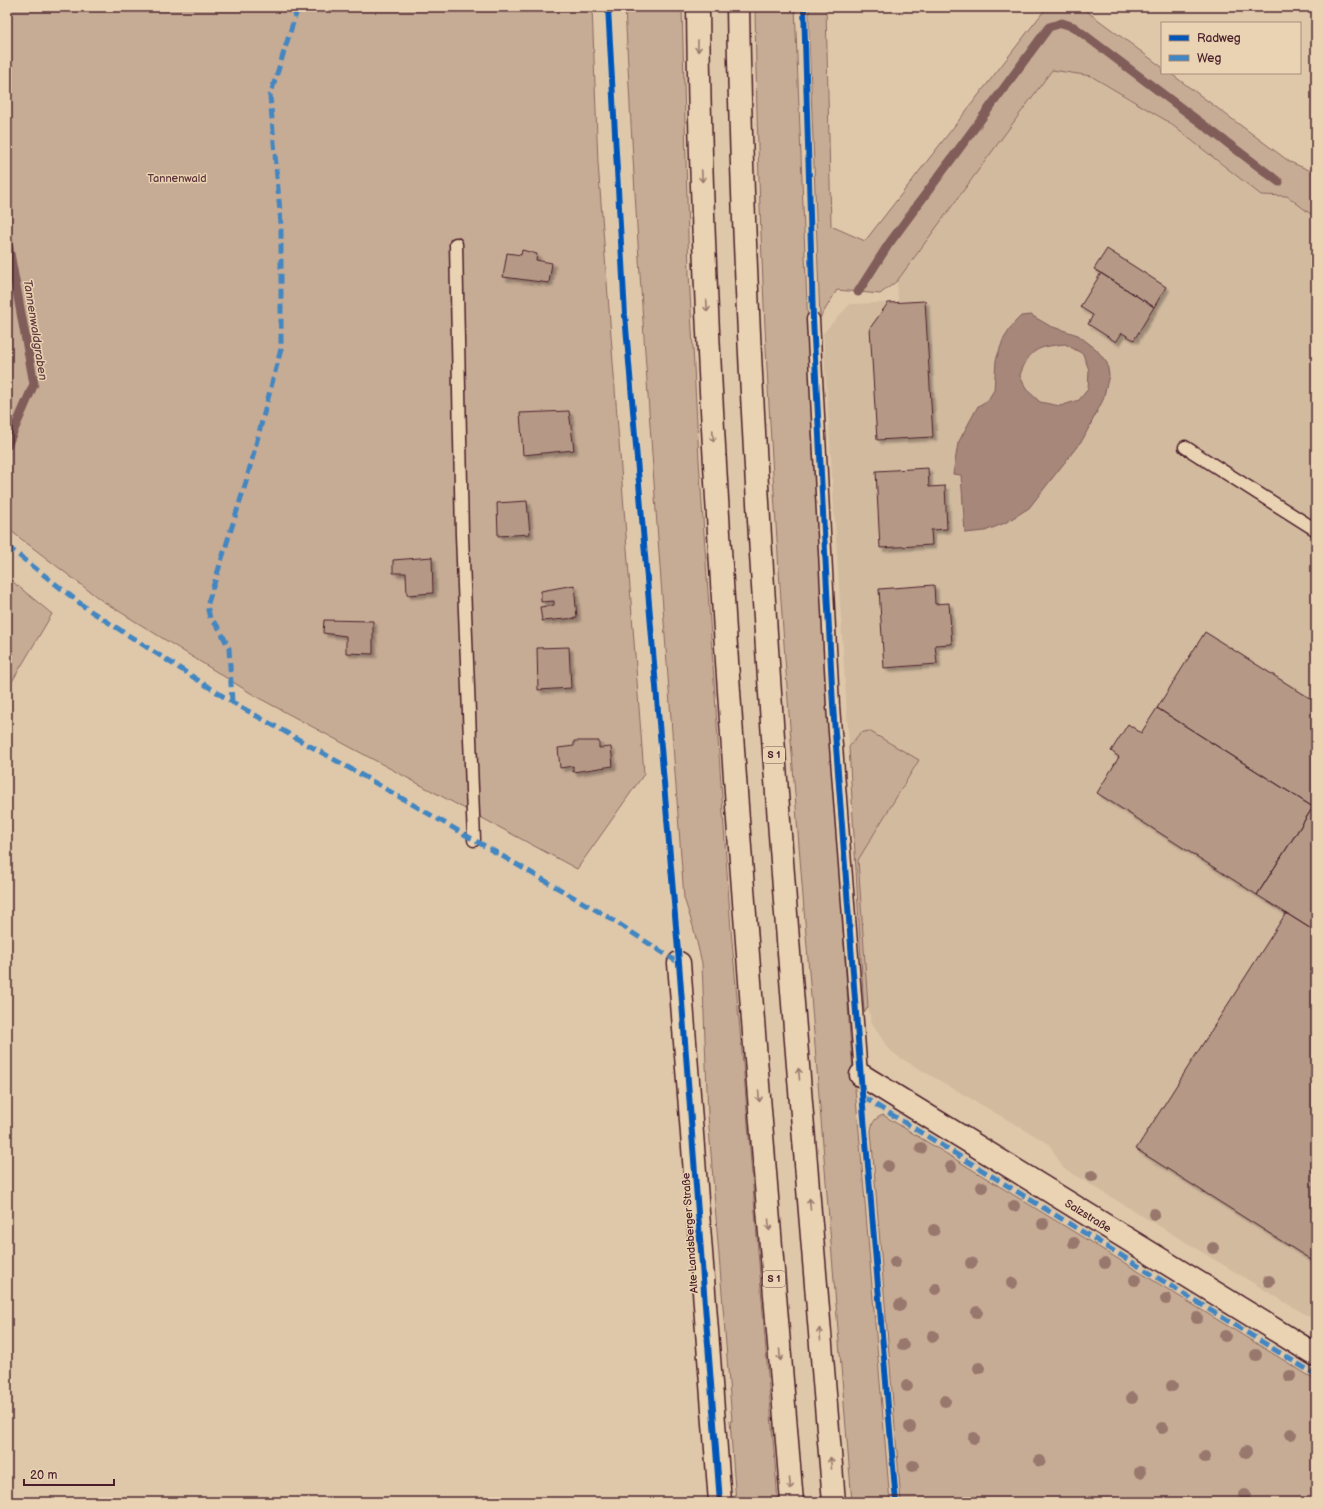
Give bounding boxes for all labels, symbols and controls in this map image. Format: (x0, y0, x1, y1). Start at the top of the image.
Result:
legend (1161, 22, 1301, 74)
text: Radweg (1197, 31, 1241, 46)
one-way arrow (694, 39, 702, 52)
text: Weg (1197, 51, 1221, 66)
one-way arrow (698, 169, 705, 182)
park label: Tannenwald (148, 172, 206, 185)
water label: Tannenwaldgraben (20, 279, 50, 382)
one-way arrow (704, 299, 711, 312)
one-way arrow (709, 429, 717, 442)
road number: S 1 (763, 747, 785, 763)
one-way arrow (796, 1068, 803, 1081)
one-way arrow (755, 1089, 762, 1102)
street label: Alte Landsberger Straße (679, 1172, 701, 1294)
street label: Salzstraße (1062, 1197, 1114, 1236)
one-way arrow (806, 1198, 813, 1211)
one-way arrow (766, 1218, 773, 1231)
road number: S 1 (763, 1271, 785, 1287)
one-way arrow (817, 1328, 824, 1341)
one-way arrow (776, 1348, 783, 1361)
one-way arrow (827, 1457, 834, 1470)
scale bar (24, 1461, 114, 1487)
text: 20 m (30, 1468, 57, 1483)
one-way arrow (787, 1477, 794, 1490)

